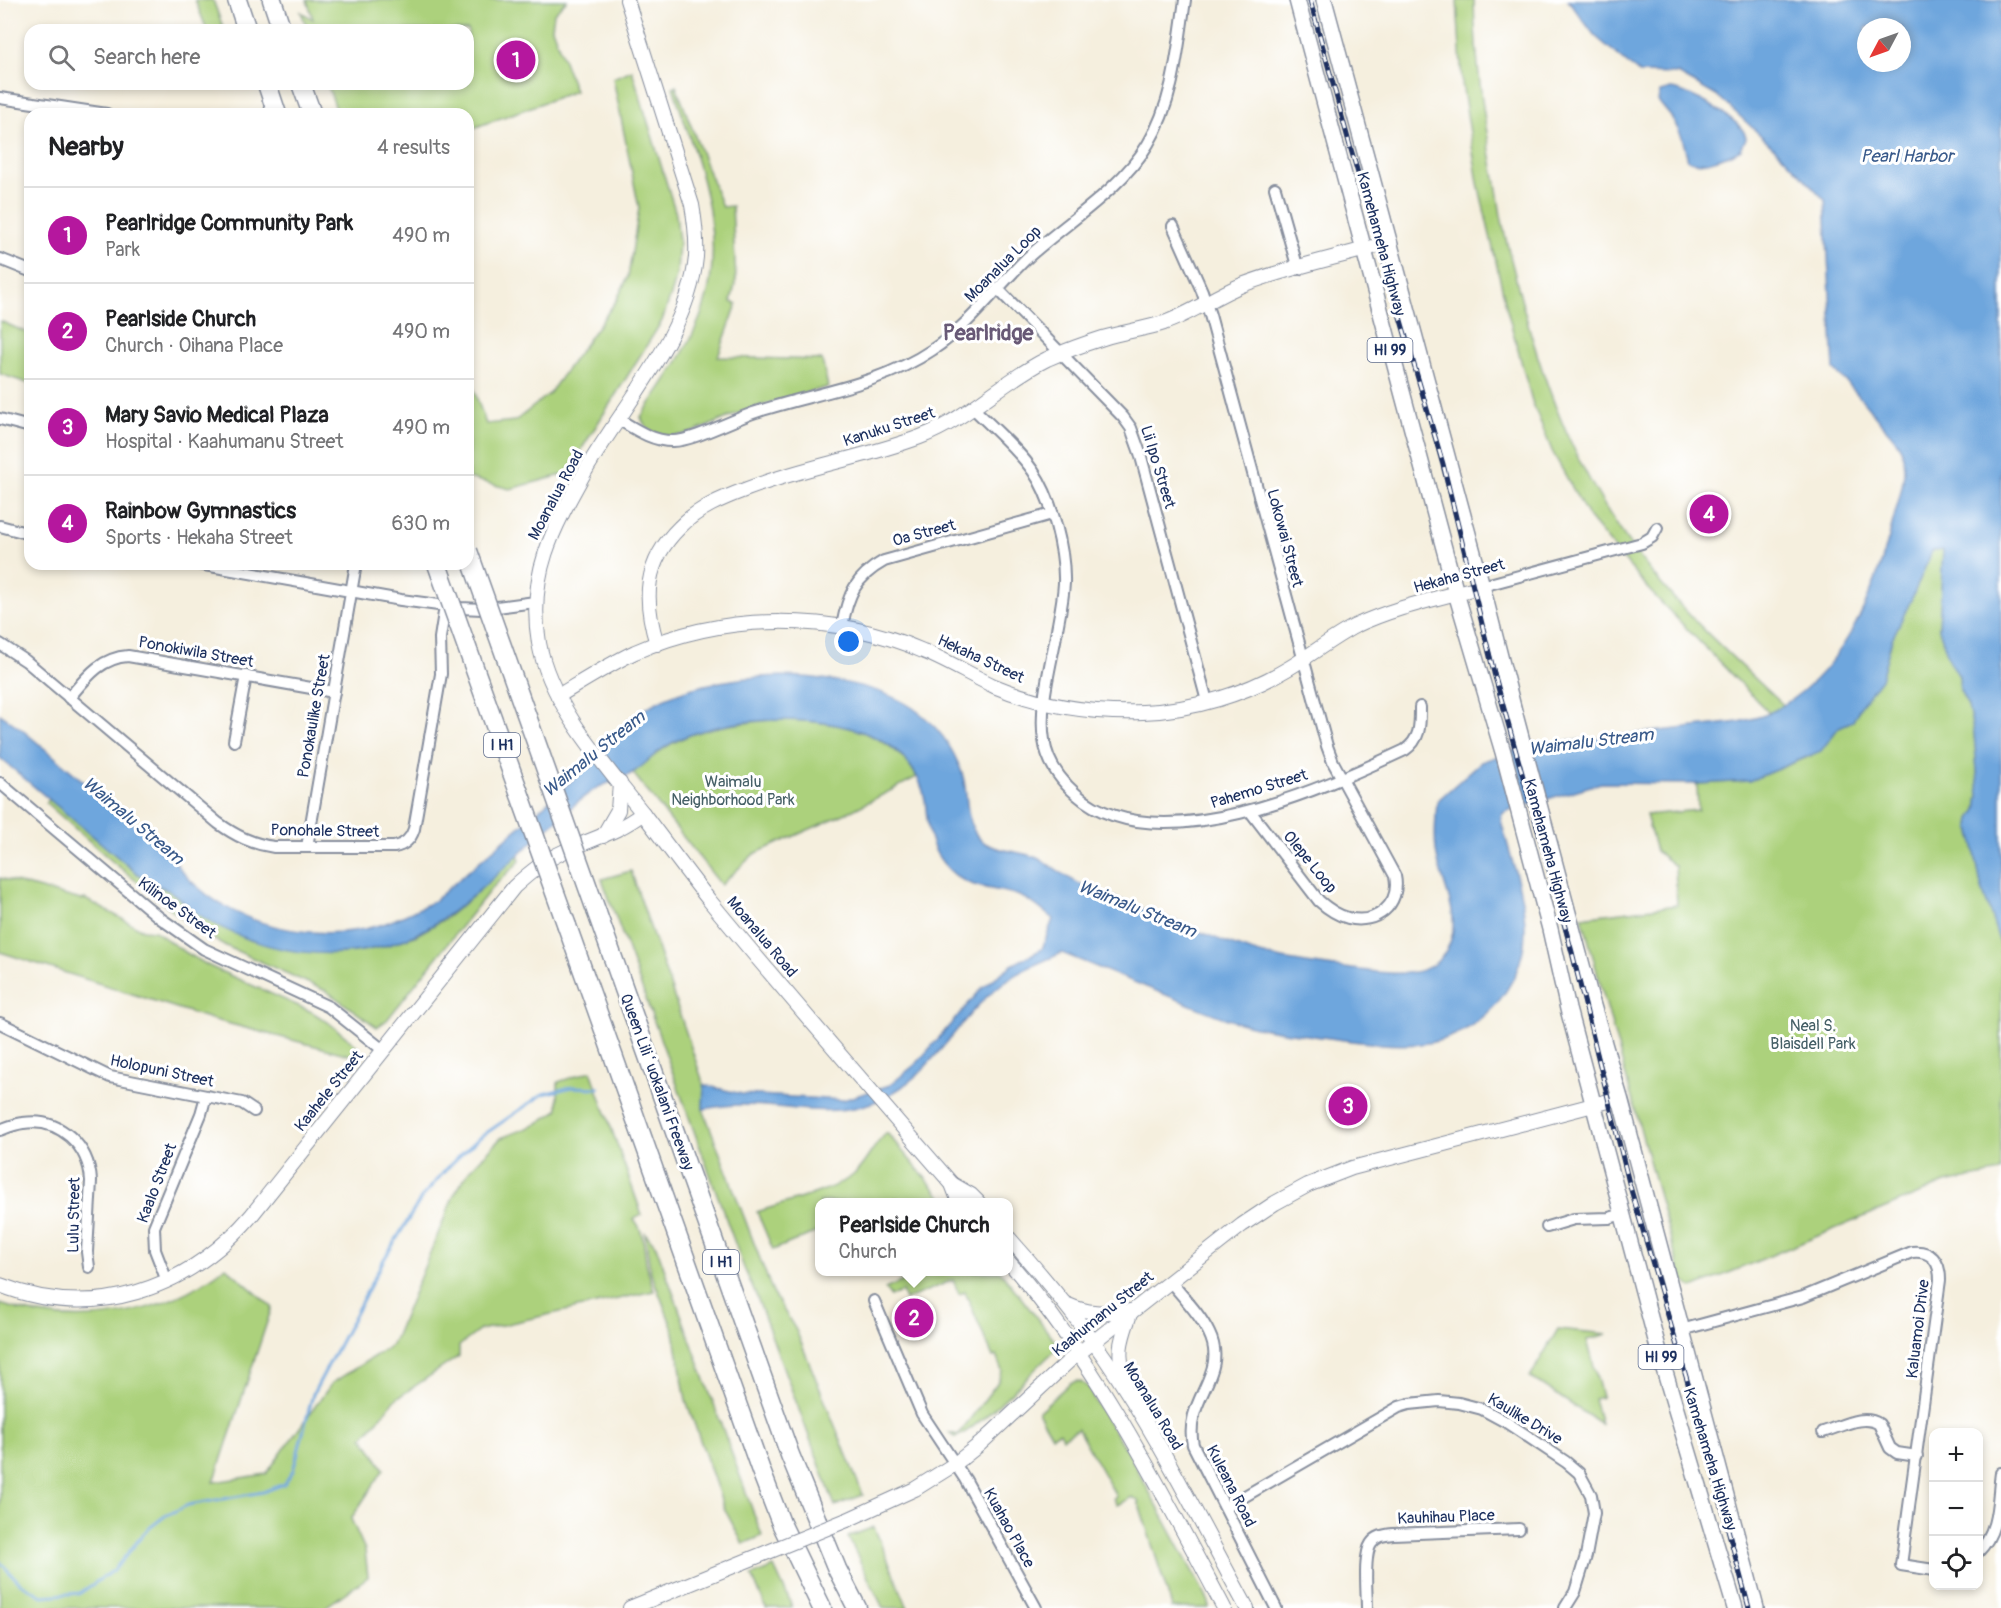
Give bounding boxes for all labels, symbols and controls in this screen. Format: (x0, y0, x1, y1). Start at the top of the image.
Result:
north arrow (1857, 18, 1911, 72)
search box (24, 24, 474, 90)
pin: 1 (496, 38, 536, 82)
icon: search (45, 41, 78, 74)
text: Search here (93, 43, 200, 71)
text: Nearby (48, 131, 124, 163)
text: 4 results (377, 135, 450, 160)
water label: Pearl Harbor (1861, 145, 1956, 168)
street label: Kamehameha Highway (1352, 170, 1410, 318)
text: Pearlridge Community Park (105, 209, 353, 237)
street label: Moanalua Loop (960, 221, 1046, 307)
text: 1 (64, 223, 71, 248)
text: 490 m (392, 223, 450, 248)
text: Park (105, 237, 140, 262)
text: Pearlside Church (105, 305, 256, 333)
text: 2 (62, 319, 73, 344)
text: 490 m (392, 319, 450, 344)
district label: Pearlridge (943, 319, 1034, 347)
text: Church · Oihana Place (105, 333, 283, 358)
road number: HI 99 (1368, 338, 1412, 362)
text: Mary Savio Medical Plaza (105, 401, 329, 429)
street label: Kanuku Street (841, 403, 938, 451)
text: 3 (62, 415, 73, 440)
text: 490 m (392, 415, 450, 440)
street label: Lii Ipo Street (1136, 423, 1180, 511)
text: Hospital · Kaahumanu Street (105, 429, 344, 454)
street label: Moanalua Road (524, 446, 588, 544)
street label: Lokowai Street (1262, 487, 1308, 590)
pin: 4 (1690, 492, 1728, 536)
text: Rainbow Gymnastics (105, 497, 296, 525)
text: 4 (62, 511, 73, 536)
text: 630 m (391, 511, 450, 536)
street label: Oa Street (890, 515, 958, 551)
text: Sports · Hekaha Street (105, 525, 293, 550)
street label: Hekaha Street (1411, 554, 1507, 598)
your location (834, 627, 863, 656)
street label: Hekaha Street (934, 630, 1028, 688)
street label: Ponokiwila Street (137, 632, 256, 672)
street label: Ponokaulike Street (293, 652, 335, 779)
water label: Waimalu Stream (538, 705, 651, 802)
water label: Waimalu Stream (1527, 723, 1656, 761)
road number: I H1 (484, 733, 520, 757)
street label: Pahemo Street (1208, 765, 1311, 813)
water label: Waimalu Stream (78, 772, 189, 871)
park label: Waimalu Neighborhood Park (671, 772, 795, 810)
street label: Kamehameha Highway (1519, 777, 1577, 925)
street label: Ponohale Street (270, 820, 380, 842)
street label: Olepe Loop (1279, 827, 1341, 897)
street label: Kilinoe Street (134, 873, 220, 943)
water label: Waimalu Stream (1075, 875, 1200, 943)
street label: Moanalua Road (722, 892, 802, 982)
street label: Queen Liliʻuokalani Freeway (616, 991, 698, 1173)
park label: Neal S. Blaisdell Park (1770, 1016, 1856, 1054)
street label: Kaahele Street (290, 1046, 368, 1136)
street label: Holopuni Street (108, 1050, 216, 1092)
pin: 3 (1328, 1084, 1368, 1128)
street label: Kaalo Street (133, 1140, 182, 1226)
street label: Lulu Street (63, 1176, 85, 1253)
popup (815, 1198, 1013, 1276)
text: Pearlside Church (839, 1211, 990, 1239)
text: Church (839, 1239, 897, 1264)
road number: I H1 (703, 1250, 739, 1274)
street label: Kaahumanu Street (1048, 1267, 1158, 1361)
street label: Kaluamoi Drive (1902, 1278, 1934, 1380)
pin: 2 (894, 1296, 934, 1340)
road number: HI 99 (1638, 1345, 1684, 1369)
street label: Moanalua Road (1119, 1358, 1187, 1454)
street label: Kamehameha Highway (1679, 1385, 1741, 1533)
street label: Kaulike Drive (1484, 1389, 1566, 1449)
map controls (1929, 1428, 1983, 1590)
button: + (1929, 1428, 1983, 1482)
street label: Kuleana Road (1202, 1442, 1260, 1530)
button: − (1929, 1482, 1983, 1536)
street label: Kuahao Place (979, 1485, 1039, 1572)
street label: Kauhihau Place (1397, 1505, 1495, 1529)
button: locate (1929, 1536, 1983, 1590)

